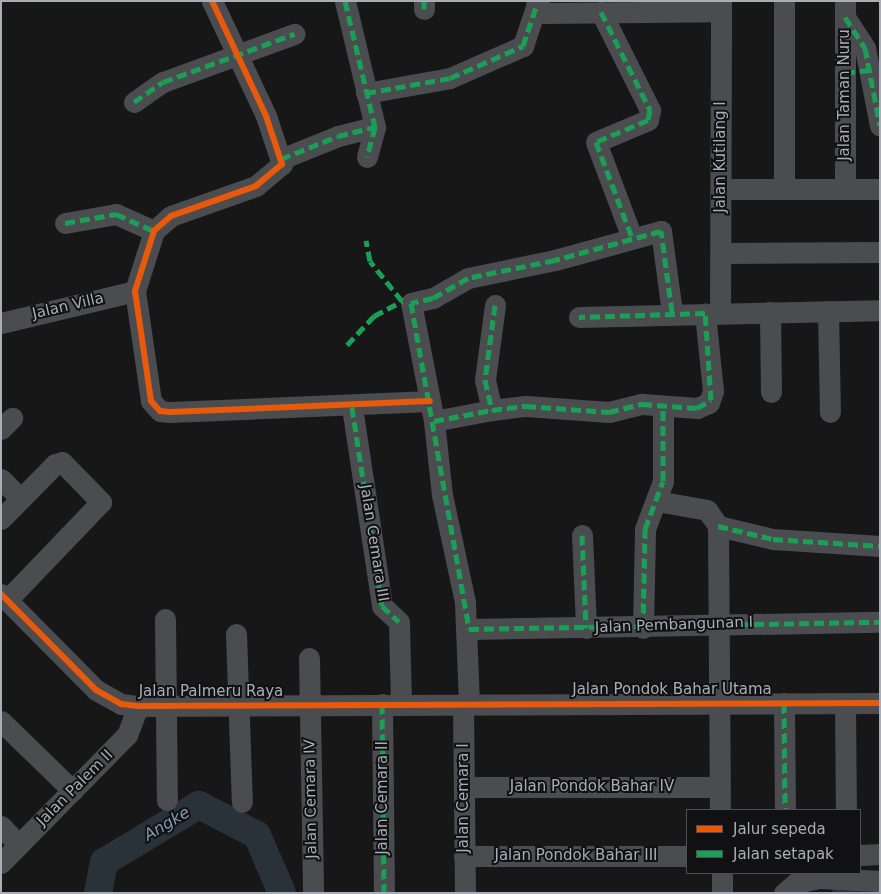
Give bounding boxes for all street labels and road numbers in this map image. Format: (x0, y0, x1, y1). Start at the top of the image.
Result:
street label: Jalan Taman Nuru (836, 29, 854, 161)
street label: Jalan Kutilang I (712, 101, 730, 213)
street label: Jalan Villa (30, 289, 106, 323)
street label: Jalan Cemara III (356, 483, 392, 603)
street label: Jalan Pembangunan I (595, 613, 753, 637)
street label: Jalan Pondok Bahar Utama (572, 681, 772, 699)
street label: Jalan Palmeru Raya (139, 683, 283, 701)
street label: Jalan Cemara IV (301, 739, 321, 859)
street label: Jalan Cemara II (374, 741, 392, 855)
street label: Jalan Cemara I (455, 743, 473, 853)
street label: Jalan Palem II (33, 746, 117, 830)
street label: Jalan Pondok Bahar IV (510, 778, 674, 796)
street label: Jalan Pondok Bahar III (495, 847, 657, 865)

